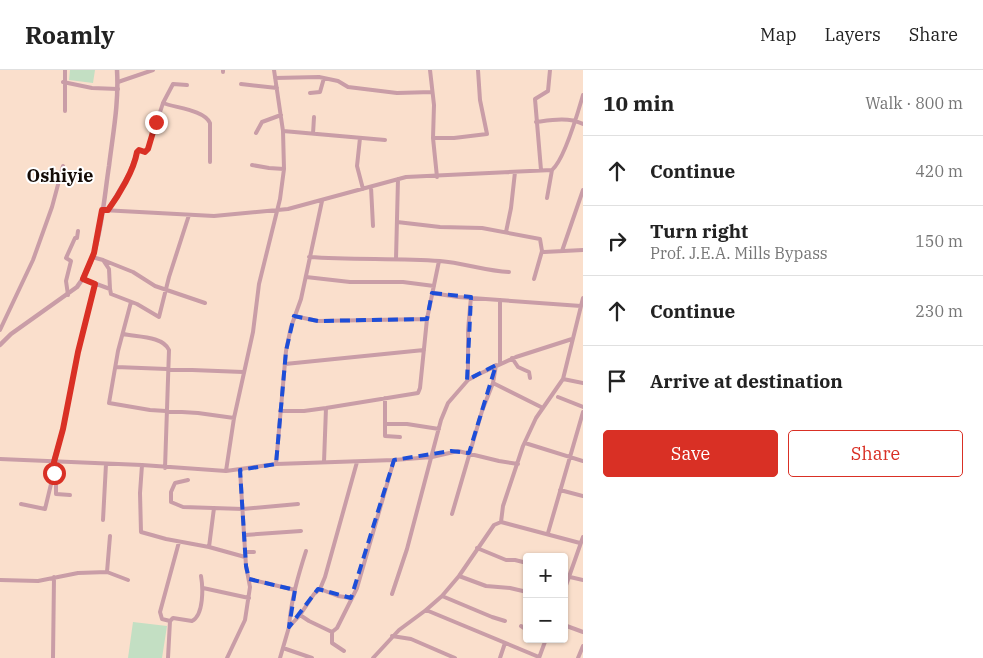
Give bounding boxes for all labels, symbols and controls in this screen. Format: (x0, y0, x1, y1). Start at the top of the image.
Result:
text: Roamly (25, 19, 115, 51)
text: Map (760, 23, 797, 46)
text: Layers (825, 23, 881, 46)
text: Share (909, 23, 958, 46)
text: 10 min (603, 89, 674, 117)
text: Walk · 800 m (865, 93, 963, 113)
route end (145, 111, 168, 134)
icon: ahead (603, 157, 631, 185)
text: Continue (650, 159, 735, 183)
text: 420 m (915, 161, 963, 181)
district label: Oshiyie (26, 164, 94, 187)
text: Turn right (650, 219, 748, 243)
icon: right (603, 227, 631, 255)
text: 150 m (915, 231, 963, 251)
text: Prof. J.E.A. Mills Bypass (650, 243, 828, 263)
icon: ahead (603, 297, 631, 325)
text: Continue (650, 299, 735, 323)
text: 230 m (915, 301, 963, 321)
icon: arrive (603, 367, 631, 395)
text: Arrive at destination (650, 369, 843, 393)
button: Save (603, 430, 778, 477)
button: Share (788, 430, 963, 477)
route start (43, 462, 66, 485)
map controls (523, 553, 568, 643)
button: + (523, 553, 568, 598)
button: − (523, 598, 568, 643)

